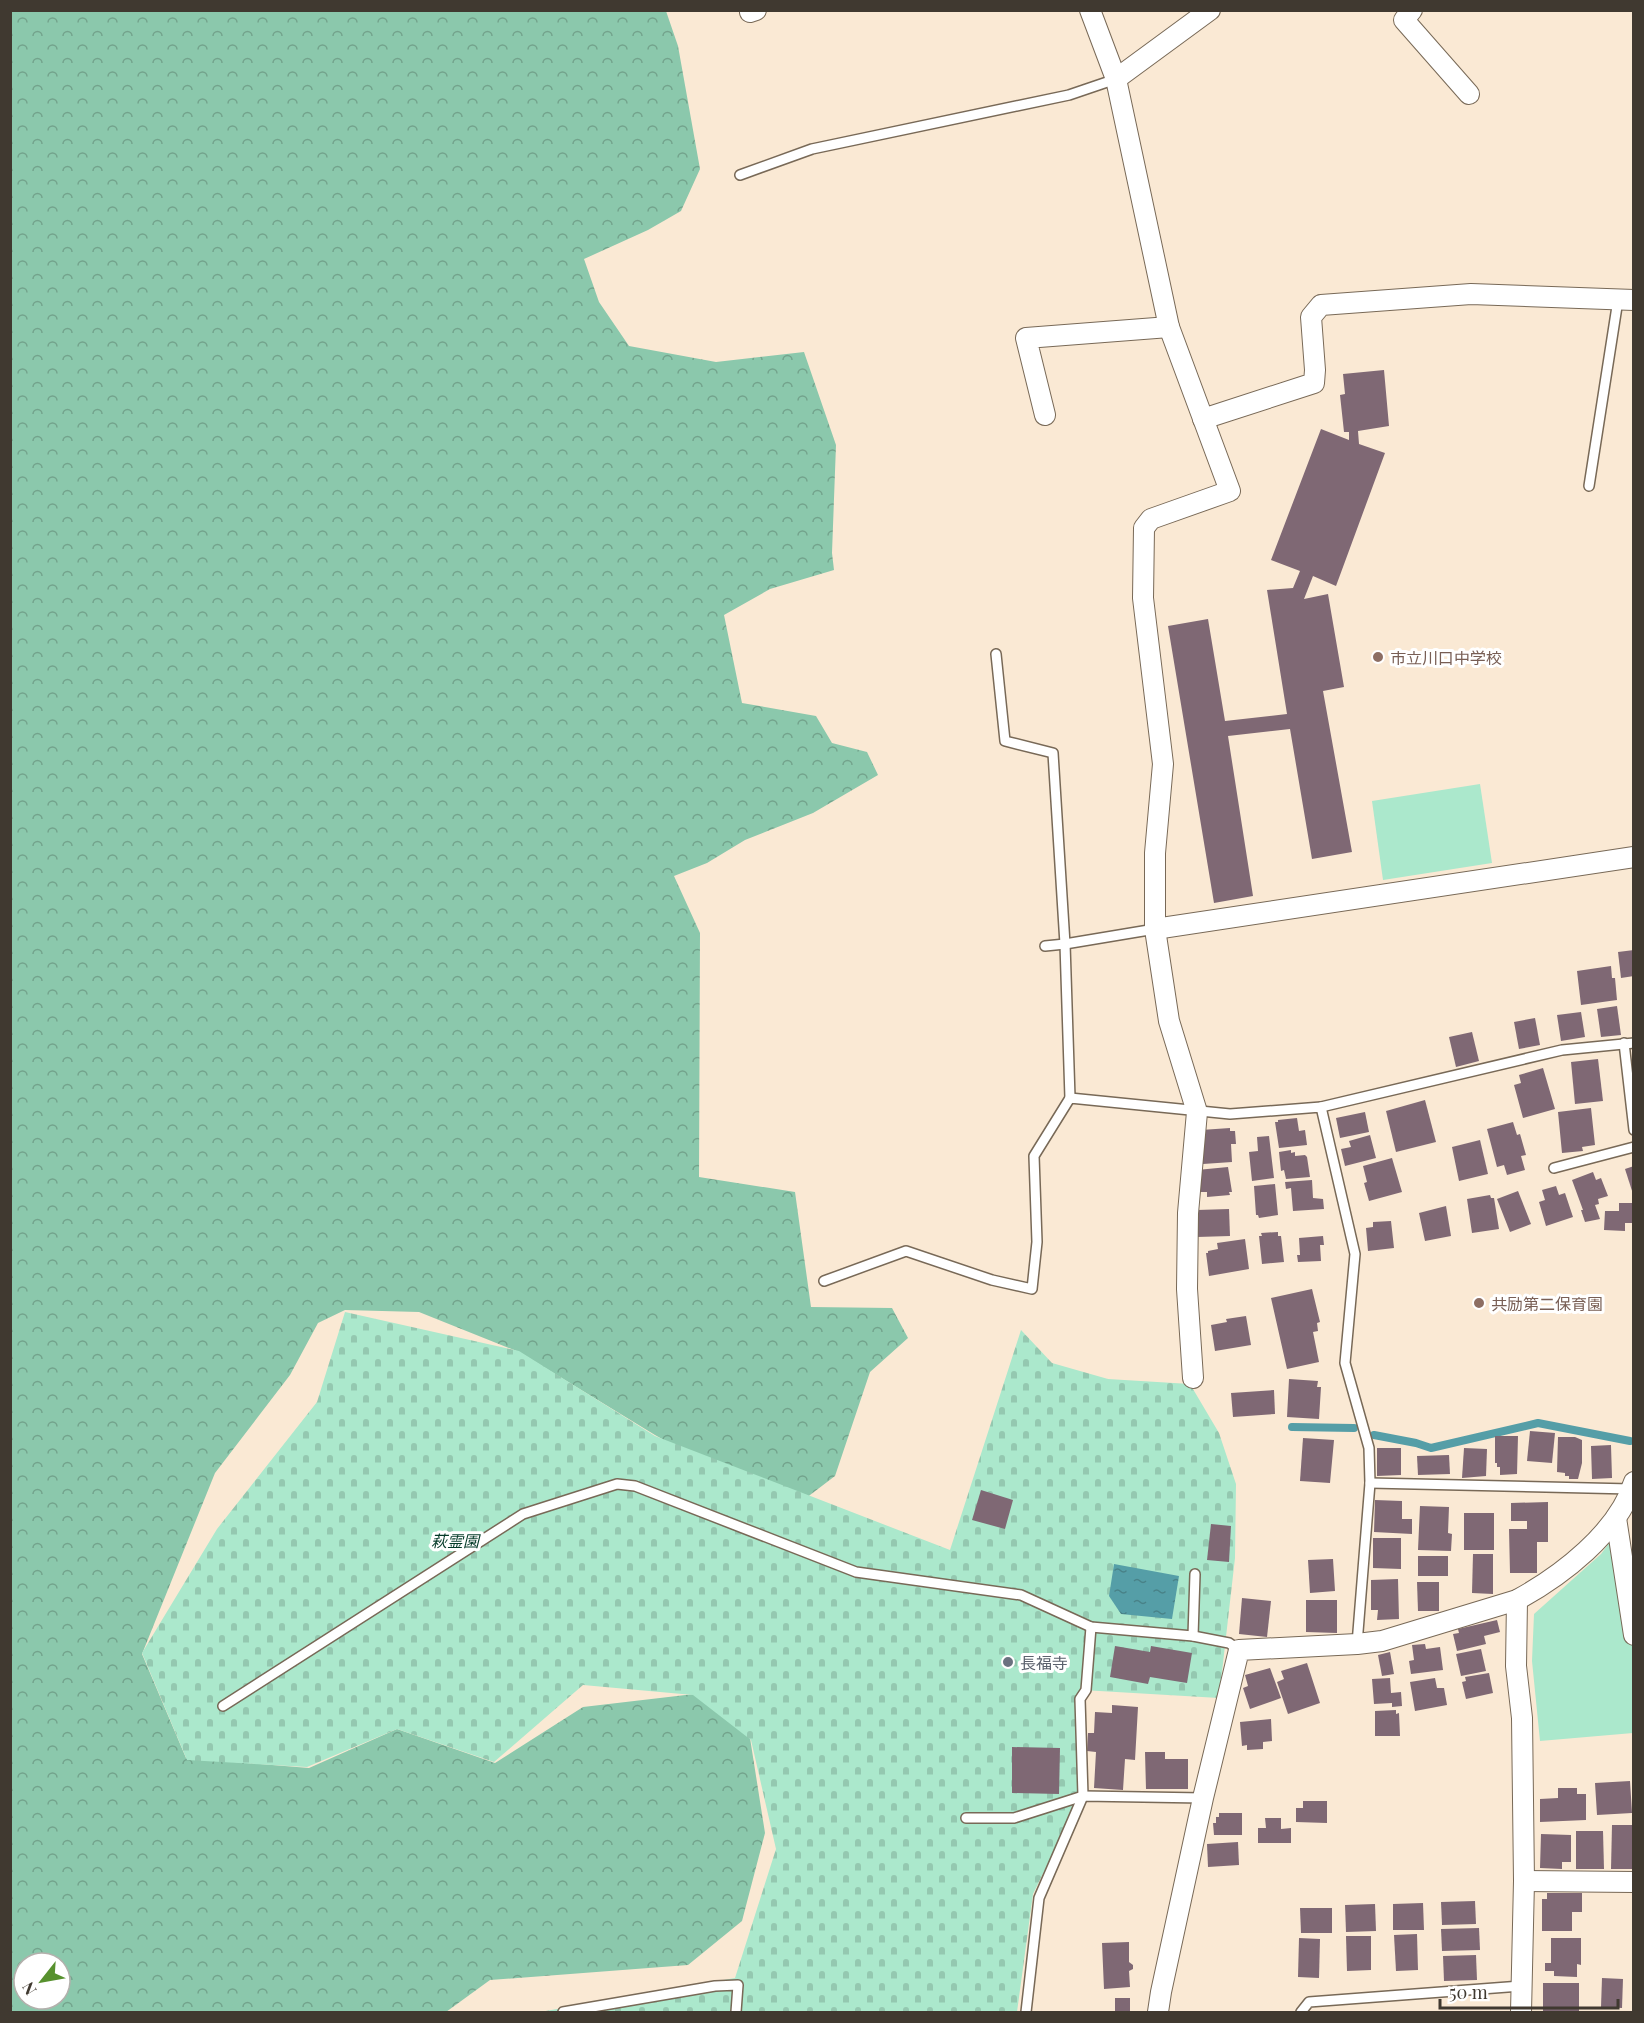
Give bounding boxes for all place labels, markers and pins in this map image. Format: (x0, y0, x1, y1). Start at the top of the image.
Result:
place label: 市立川口中学校 (1390, 647, 1502, 668)
marker: 市立川口中学校 (1371, 650, 1385, 664)
place label: 共励第二保育園 (1491, 1293, 1603, 1314)
marker: 共励第二保育園 (1472, 1296, 1486, 1310)
place label: 長福寺 (1020, 1652, 1068, 1673)
marker: 長福寺 (1001, 1655, 1015, 1669)

